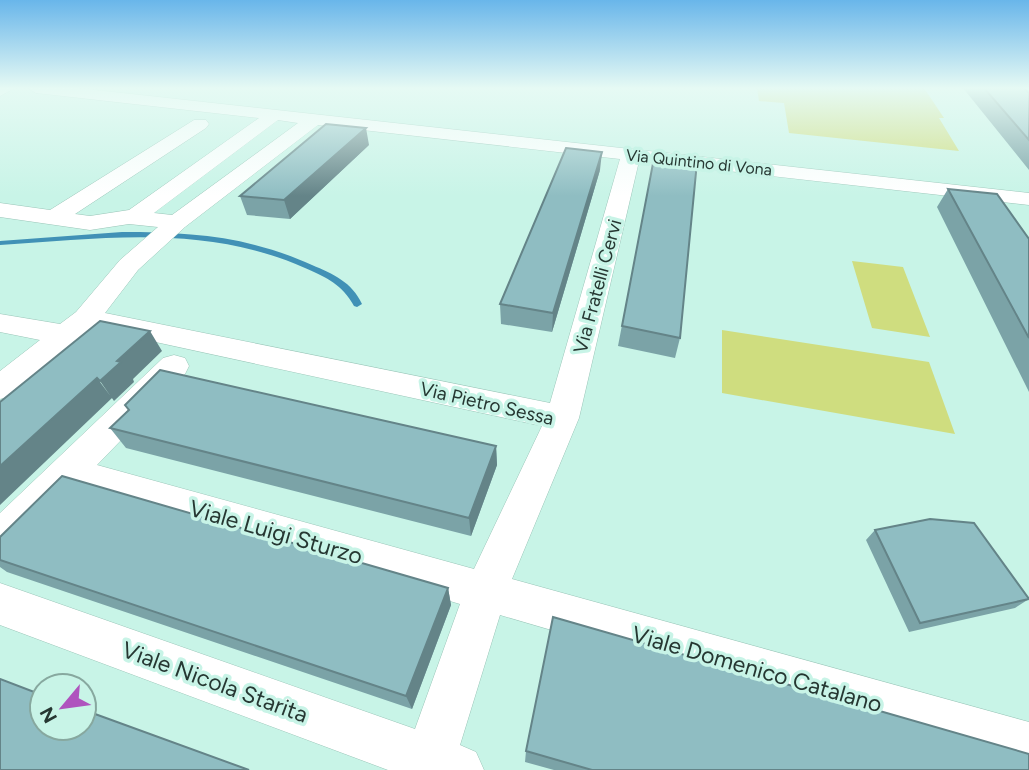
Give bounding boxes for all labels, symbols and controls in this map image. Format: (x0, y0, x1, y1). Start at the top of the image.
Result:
street label: Via Quintino di Vona (625, 145, 773, 180)
street label: Via Fratelli Cervi (569, 217, 626, 356)
street label: Via Pietro Sessa (418, 377, 556, 430)
street label: Viale Luigi Sturzo (186, 494, 366, 570)
street label: Viale Domenico Catalano (629, 620, 885, 718)
street label: Viale Nicola Starita (118, 635, 312, 729)
north arrow (28, 672, 98, 742)
text: N (35, 703, 62, 727)

